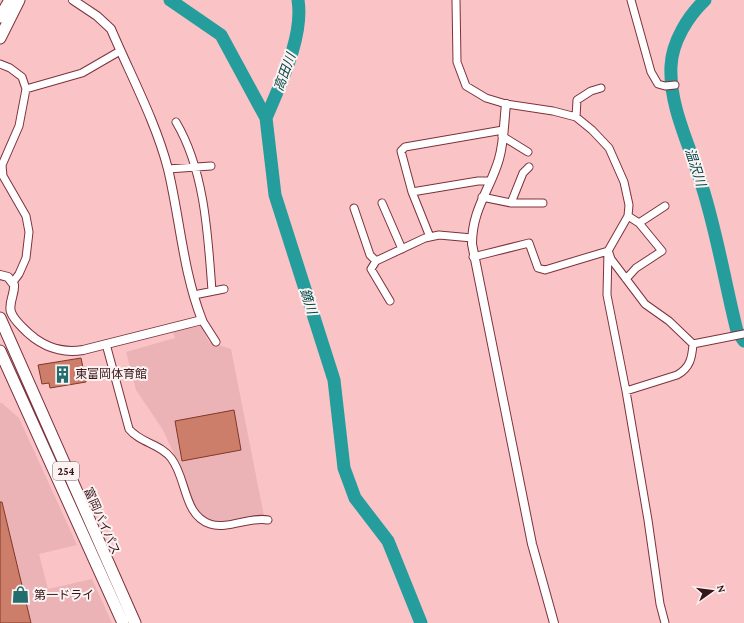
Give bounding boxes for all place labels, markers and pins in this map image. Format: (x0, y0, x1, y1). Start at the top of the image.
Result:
building icon: 東富岡体育館 (52, 364, 72, 384)
place label: 東富岡体育館 (75, 367, 147, 381)
shop icon: 第一ドライ (11, 585, 31, 605)
place label: 第一ドライ (34, 588, 94, 602)

